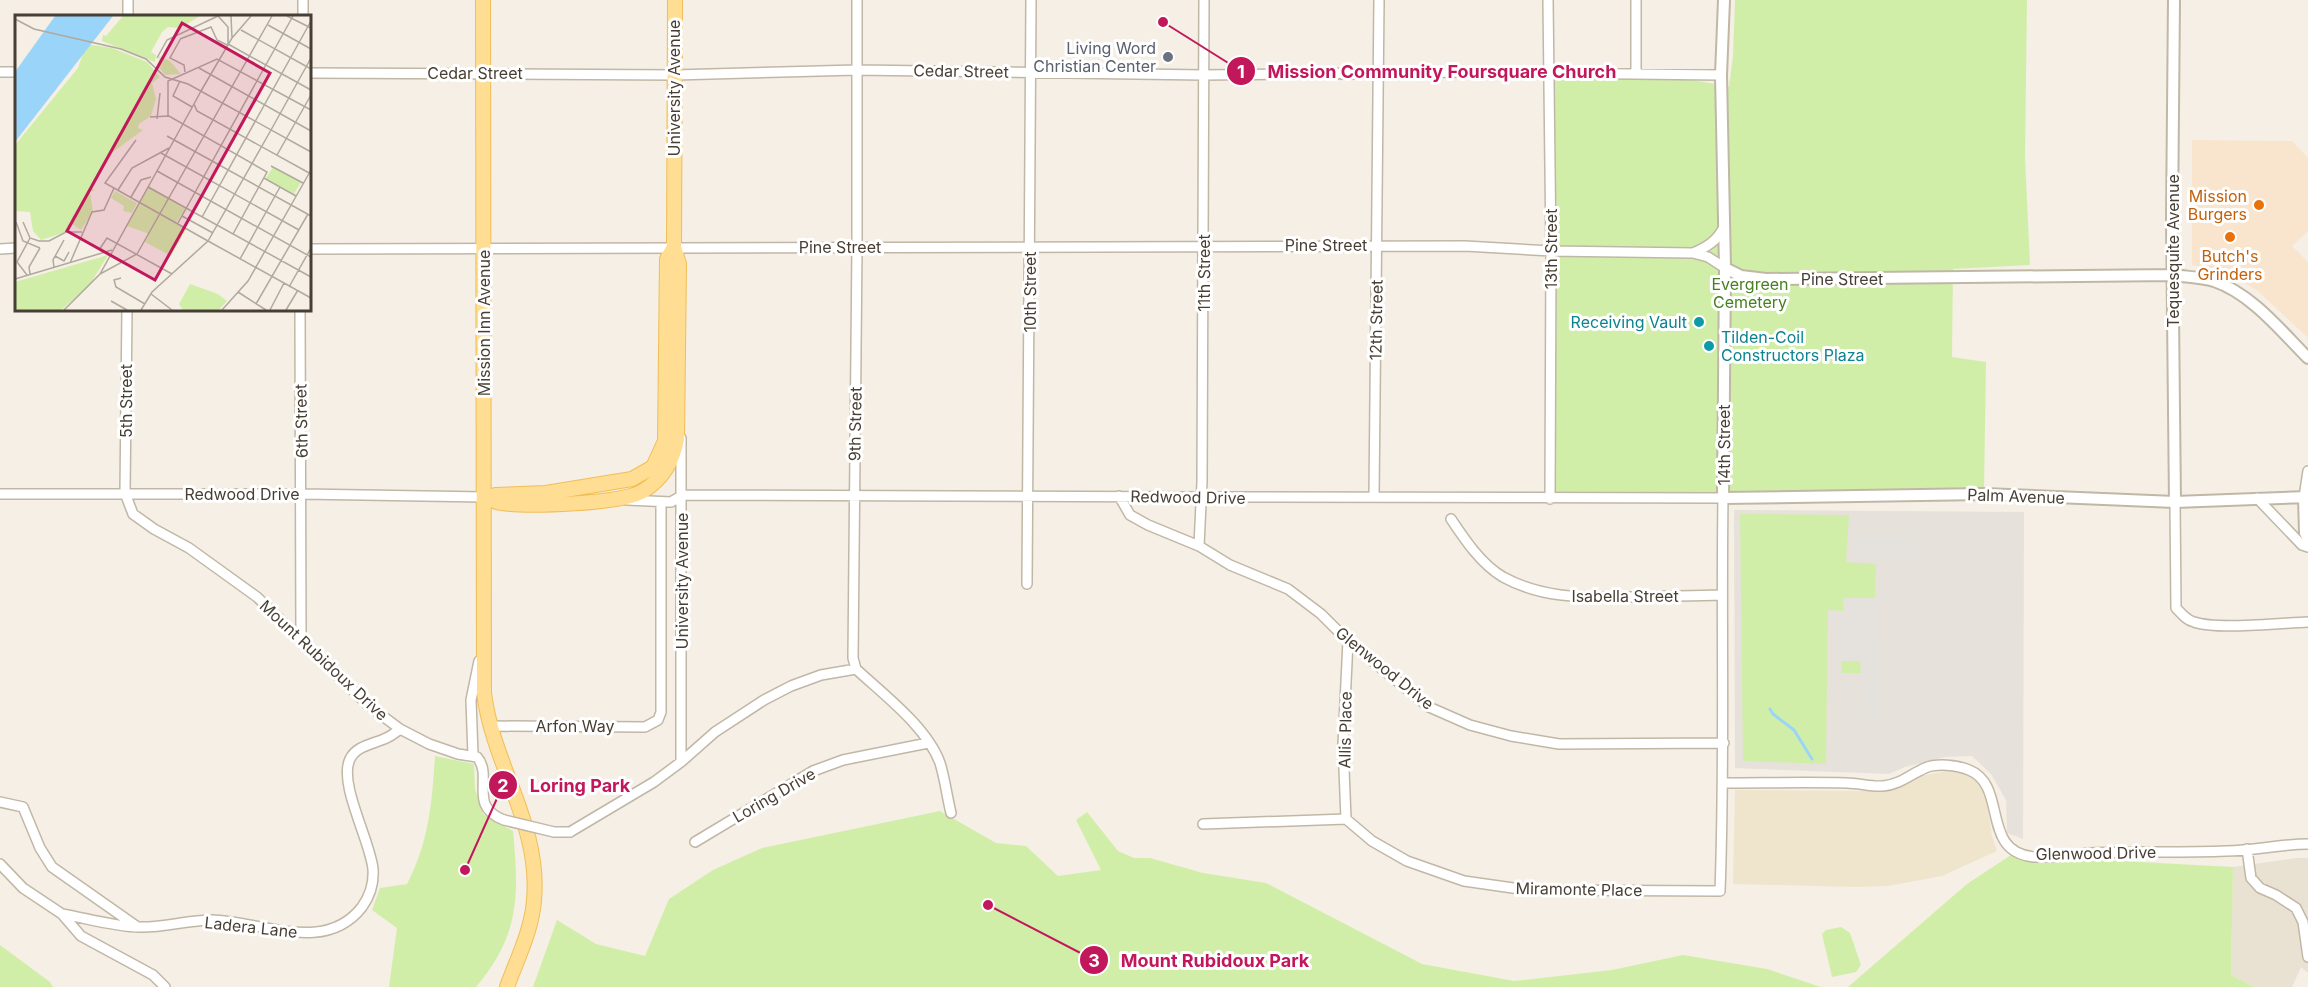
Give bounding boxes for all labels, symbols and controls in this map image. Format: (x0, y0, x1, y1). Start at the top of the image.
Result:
inset map (15, 15, 310, 310)
street label: University Avenue (664, 20, 684, 156)
place label: Living Word Christian Center (1033, 38, 1156, 76)
marker: Living Word Christian Center (1161, 50, 1175, 64)
callout: Mission Community Foursquare Church (1226, 53, 1628, 89)
street label: Cedar Street (913, 60, 1009, 82)
text: 1 (1237, 61, 1245, 82)
text: Mission Community Foursquare Church (1268, 61, 1616, 82)
street label: Cedar Street (427, 63, 523, 83)
street label: Tequesquite Avenue (2163, 174, 2183, 328)
place label: Mission Burgers (2188, 186, 2247, 224)
marker: Mission Burgers (2252, 198, 2266, 212)
street label: 13th Street (1541, 209, 1561, 289)
marker: Butch's Grinders (2223, 230, 2237, 244)
street label: 11th Street (1194, 234, 1214, 312)
street label: Pine Street (1285, 235, 1367, 255)
street label: Pine Street (799, 237, 881, 257)
place label: Butch's Grinders (2197, 246, 2263, 284)
street label: Mission Inn Avenue (474, 250, 494, 396)
street label: 10th Street (1020, 251, 1040, 333)
street label: Pine Street (1801, 269, 1883, 289)
park label: Evergreen Cemetery (1711, 274, 1789, 312)
street label: 12th Street (1365, 280, 1387, 360)
place label: Receiving Vault (1571, 312, 1687, 332)
marker: Receiving Vault (1692, 315, 1706, 329)
place label: Tilden-Coil Constructors Plaza (1721, 327, 1865, 365)
marker: Tilden-Coil Constructors Plaza (1702, 339, 1716, 353)
street label: 5th Street (116, 364, 136, 438)
street label: 6th Street (290, 384, 312, 458)
street label: 9th Street (844, 387, 866, 461)
street label: 14th Street (1714, 404, 1734, 486)
street label: Redwood Drive (184, 484, 300, 504)
street label: Palm Avenue (1967, 484, 2065, 508)
street label: Redwood Drive (1130, 486, 1246, 508)
street label: University Avenue (672, 513, 692, 649)
street label: Isabella Street (1571, 586, 1679, 606)
street label: Mount Rubidoux Drive (256, 595, 392, 725)
street label: Glenwood Drive (1332, 622, 1438, 714)
street label: Allis Place (1334, 691, 1356, 769)
street label: Arfon Way (535, 716, 615, 736)
street label: Loring Drive (729, 763, 819, 827)
callout: Loring Park (488, 767, 642, 803)
text: 2 (497, 775, 509, 796)
text: Loring Park (530, 775, 631, 796)
street label: Glenwood Drive (2036, 842, 2156, 864)
street label: Miramonte Place (1515, 878, 1643, 900)
street label: Ladera Lane (203, 912, 299, 942)
callout: Mount Rubidoux Park (1079, 942, 1322, 978)
text: 3 (1088, 950, 1100, 971)
text: Mount Rubidoux Park (1121, 950, 1310, 971)

